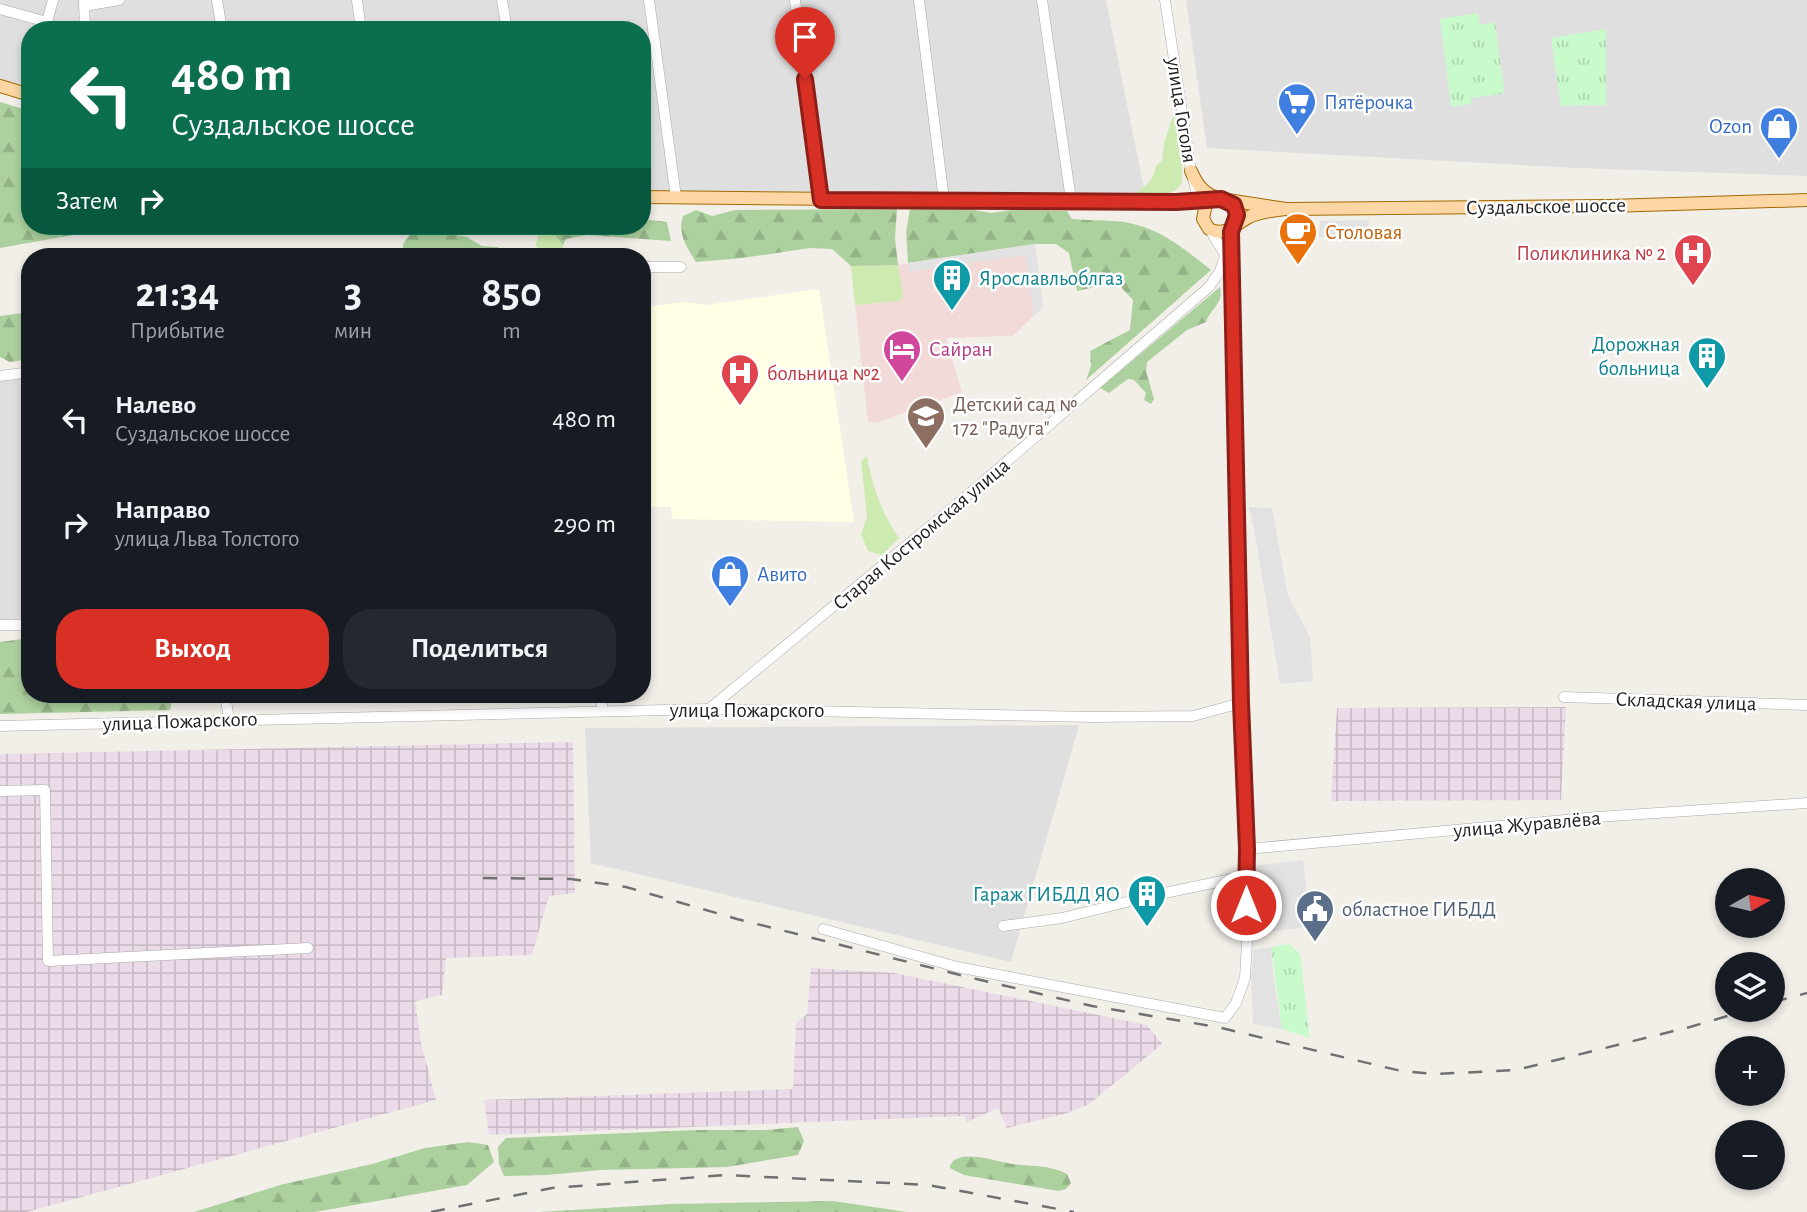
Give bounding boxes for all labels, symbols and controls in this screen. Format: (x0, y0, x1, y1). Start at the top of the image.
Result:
pin (775, 7, 835, 79)
icon: arrive (786, 18, 824, 56)
icon: left (56, 49, 147, 140)
text: 480 m (171, 51, 292, 100)
street label: улица Гоголя (1163, 55, 1200, 164)
supermarket icon: Пятёрочка (1276, 81, 1318, 136)
place label: Пятёрочка (1324, 92, 1414, 113)
shop icon: Ozon (1758, 105, 1800, 160)
text: Суздальское шоссе (171, 109, 415, 141)
place label: Ozon (1709, 116, 1752, 137)
icon: right (132, 182, 170, 220)
text: Затем (56, 188, 118, 214)
street label: Суздальское шоссе (1466, 195, 1626, 218)
cafe icon: Столовая (1277, 211, 1319, 266)
place label: Столовая (1325, 222, 1402, 243)
hospital icon: Поликлиника № 2 (1672, 232, 1714, 287)
place label: Поликлиника № 2 (1516, 243, 1666, 264)
building icon: Ярославльоблгаз (931, 257, 973, 312)
place label: Ярославльоблгаз (979, 268, 1123, 289)
text: 21:34 (136, 272, 219, 314)
text: 3 (344, 272, 362, 314)
text: 850 (481, 272, 542, 314)
text: Прибытие (130, 320, 225, 343)
text: мин (334, 320, 372, 343)
text: m (502, 320, 521, 343)
hotel icon: Сайран (881, 328, 923, 383)
place label: Дорожная больница (1592, 334, 1680, 379)
building icon: Дорожная больница (1686, 335, 1728, 390)
place label: Сайран (929, 339, 993, 360)
hospital icon: больница №2 (719, 352, 761, 407)
place label: больница №2 (767, 363, 880, 384)
text: Налево (115, 392, 196, 418)
place label: Детский сад № 172 "Радуга" (953, 394, 1077, 439)
school or university icon: Детский сад № 172 "Радуга" (905, 395, 947, 450)
icon: left (56, 401, 94, 439)
text: 480 m (552, 406, 616, 432)
text: Суздальское шоссе (115, 423, 290, 446)
street label: Старая Костромская улица (829, 454, 1014, 614)
text: Направо (115, 497, 210, 523)
icon: right (56, 506, 94, 544)
text: 290 m (553, 511, 616, 537)
text: улица Льва Толстого (115, 528, 299, 551)
shop icon: Авито (709, 553, 751, 608)
place label: Авито (757, 564, 807, 585)
button: Выход (56, 609, 329, 689)
button: Поделиться (343, 609, 616, 689)
street label: Складская улица (1615, 689, 1757, 714)
street label: улица Пожарского (669, 700, 824, 721)
street label: улица Пожарского (101, 708, 258, 735)
street label: улица Журавлёва (1452, 808, 1602, 841)
position arrow (1209, 868, 1283, 942)
north arrow (1715, 868, 1785, 938)
map controls (1715, 868, 1785, 1190)
building icon: Гараж ГИБДД ЯО (1126, 873, 1168, 928)
place label: Гараж ГИБДД ЯО (973, 884, 1120, 905)
public building icon: областное ГИБДД (1294, 888, 1336, 943)
place label: областное ГИБДД (1342, 899, 1496, 920)
button: layers (1715, 952, 1785, 1022)
button: + (1715, 1036, 1785, 1106)
button: − (1715, 1120, 1785, 1190)

